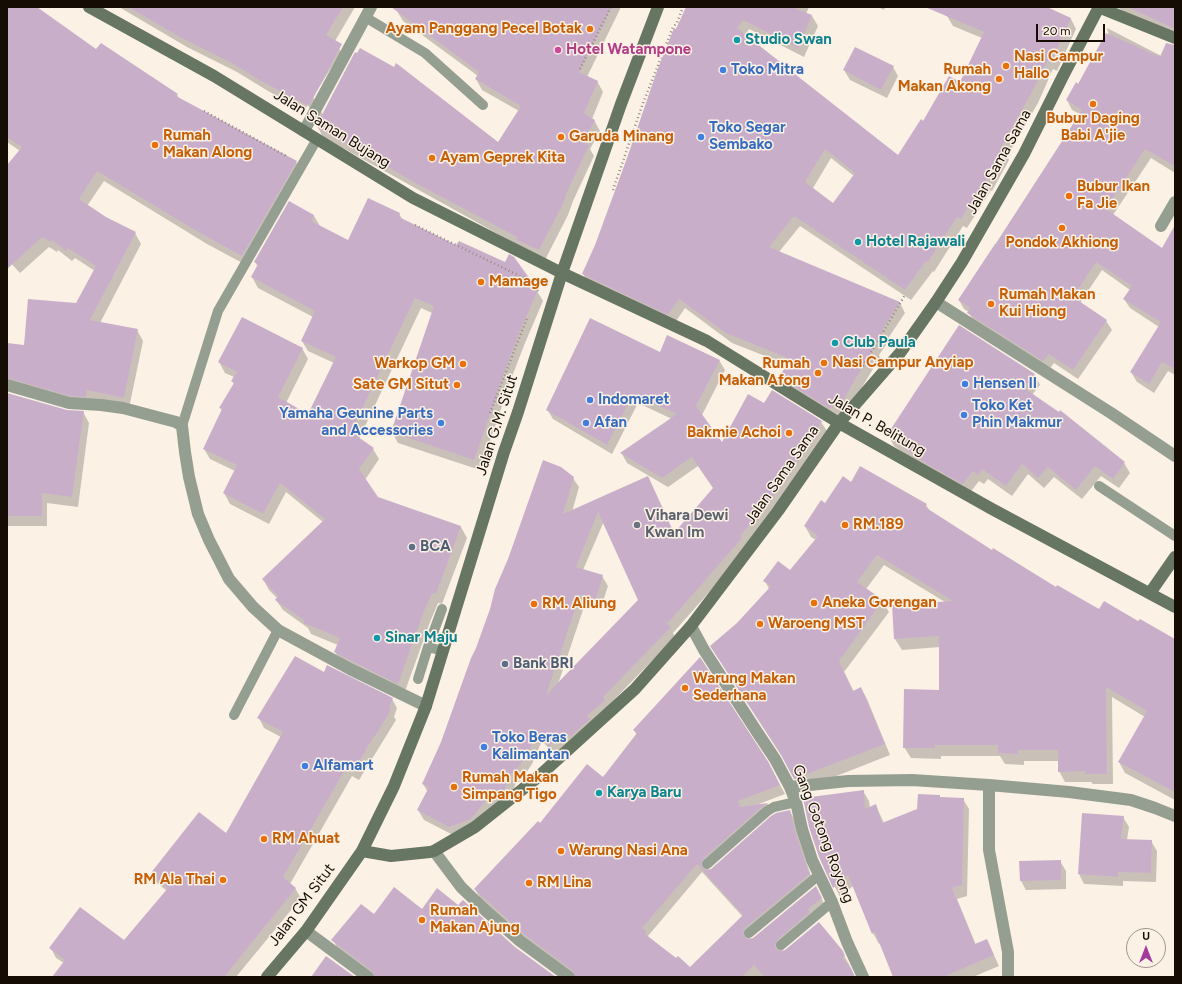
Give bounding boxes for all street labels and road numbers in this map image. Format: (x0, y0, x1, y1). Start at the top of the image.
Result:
street label: Jalan Saman Bujang (270, 86, 394, 172)
street label: Jalan Sama Sama (963, 107, 1035, 217)
street label: Jalan G.M. Situt (472, 372, 522, 478)
street label: Jalan P. Belitung (825, 390, 929, 460)
street label: Jalan Sama Sama (741, 422, 823, 528)
street label: Gang Gotong Royong (788, 762, 858, 906)
street label: Jalan GM Situt (265, 860, 339, 950)

